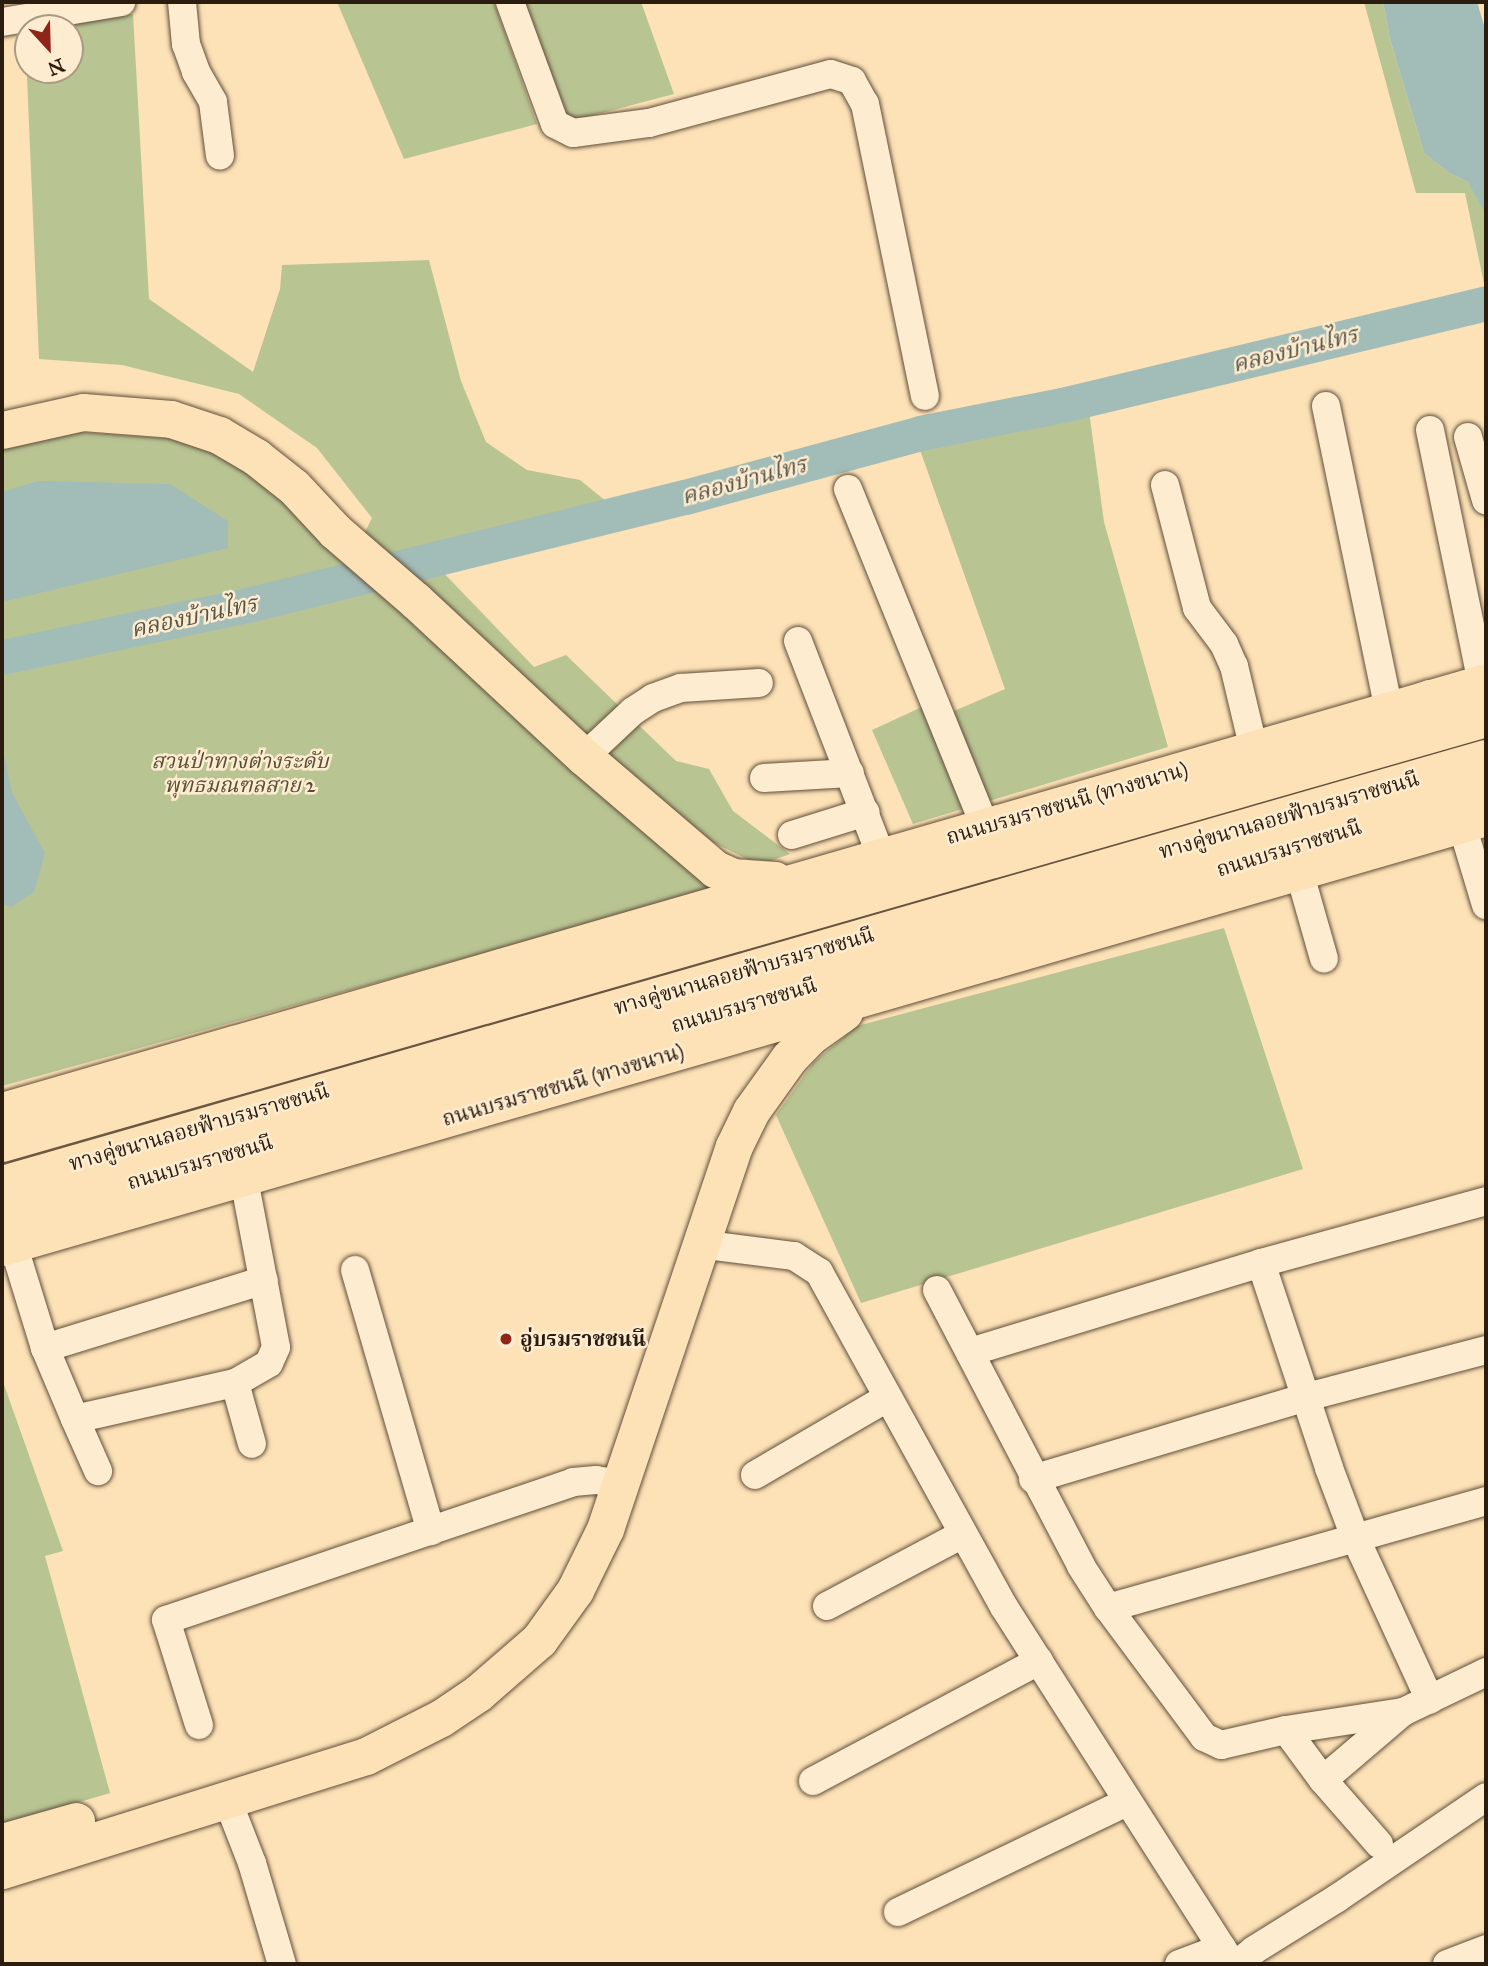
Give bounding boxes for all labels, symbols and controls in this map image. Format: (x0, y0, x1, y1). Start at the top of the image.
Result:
north arrow (14, 14, 84, 84)
text: N (45, 53, 68, 81)
water label: คลองบ้านไทร (1229, 320, 1361, 378)
water label: คลองบ้านไทร (678, 450, 810, 510)
water label: คลองบ้านไทร (128, 589, 260, 643)
park label: สวนป่าทางต่างระดับ พุทธมณฑลสาย 2 (151, 748, 329, 798)
street label: ถนนบรมราชชนนี (ทางขนาน) (943, 756, 1191, 850)
street label: ทางคู่ขนานลอยฟ้าบรมราชชนนี (1156, 766, 1422, 864)
street label: ถนนบรมราชชนนี (1213, 814, 1365, 882)
street label: ทางคู่ขนานลอยฟ้าบรมราชชนนี (611, 922, 877, 1020)
street label: ถนนบรมราชชนนี (668, 972, 820, 1038)
street label: ถนนบรมราชชนนี (ทางขนาน) (439, 1038, 687, 1132)
street label: ทางคู่ขนานลอยฟ้าบรมราชชนนี (66, 1078, 332, 1176)
street label: ถนนบรมราชชนนี (124, 1129, 276, 1195)
place label: อู่บรมราชชนนี (520, 1326, 646, 1352)
marker: อู่บรมราชชนนี (498, 1331, 514, 1347)

